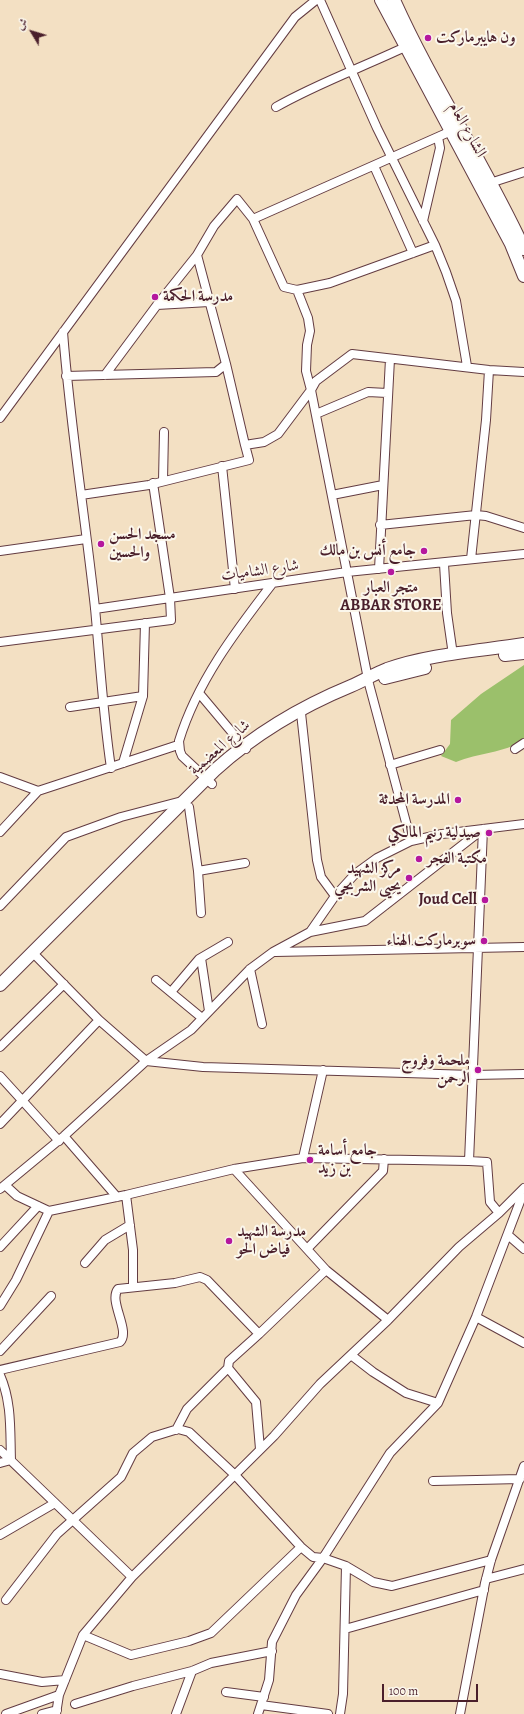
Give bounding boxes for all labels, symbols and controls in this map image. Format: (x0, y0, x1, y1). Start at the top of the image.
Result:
north arrow (12, 12, 52, 52)
text: ش (13, 15, 31, 33)
place label: ون هايبرماركت (436, 28, 516, 48)
marker: ون هايبرماركت (423, 33, 433, 43)
street label: الشارع العام (444, 99, 490, 161)
place label: مدرسة الحكمة (163, 287, 233, 307)
marker: مدرسة الحكمة (150, 292, 160, 302)
place label: مسجد الحسن والحسين (109, 525, 176, 563)
marker: مسجد الحسن والحسين (96, 539, 106, 549)
place label: جامع أنس بن مالك (320, 541, 416, 561)
marker: جامع أنس بن مالك (419, 546, 429, 556)
street label: شارع الشاميات (220, 556, 300, 586)
marker: متجر العبار ABBAR STORE (386, 567, 396, 577)
place label: متجر العبار ABBAR STORE (340, 578, 442, 616)
street label: شارع المعضمية (185, 716, 255, 780)
place label: المدرسة المحدثة (379, 790, 450, 810)
marker: المدرسة المحدثة (453, 795, 463, 805)
place label: صيدلية رنيم المالكي (388, 823, 481, 843)
marker: صيدلية رنيم المالكي (484, 828, 494, 838)
place label: مكتبة الفجر (427, 849, 487, 869)
marker: مكتبة الفجر (414, 854, 424, 864)
place label: مركز الشهيد يحيى الشربجي (334, 859, 401, 897)
marker: مركز الشهيد يحيى الشربجي (404, 873, 414, 883)
place label: Joud Cell (418, 890, 477, 910)
marker: Joud Cell (480, 895, 490, 905)
place label: سوبرماركت الهناء (386, 931, 476, 951)
marker: سوبرماركت الهناء (479, 936, 489, 946)
place label: ملحمة وفروج الرحمن (401, 1051, 470, 1089)
marker: ملحمة وفروج الرحمن (473, 1065, 483, 1075)
place label: جامع أسامة بن زيد (318, 1141, 377, 1179)
marker: جامع أسامة بن زيد (305, 1155, 315, 1165)
place label: مدرسة الشهيد فياض الحو (237, 1222, 306, 1260)
marker: مدرسة الشهيد فياض الحو (224, 1236, 234, 1246)
scale bar (384, 1676, 480, 1702)
text: 100 m (389, 1683, 418, 1699)

